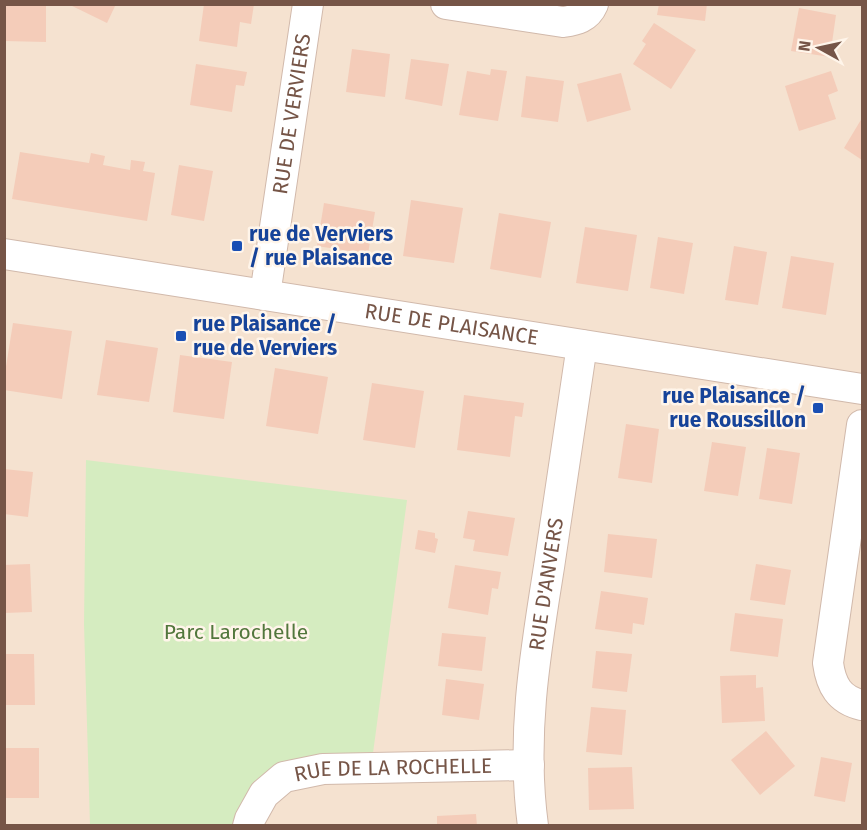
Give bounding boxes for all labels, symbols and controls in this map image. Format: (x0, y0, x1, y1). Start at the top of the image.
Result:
north arrow (789, 18, 849, 78)
street label: RUE DE VERVIERS (267, 32, 316, 196)
text: N (794, 39, 815, 53)
place label: rue de Verviers / rue Plaisance (249, 221, 393, 271)
marker: rue de Verviers / rue Plaisance (230, 239, 244, 253)
street label: RUE DE PLAISANCE (363, 298, 540, 351)
place label: rue Plaisance / rue de Verviers (193, 311, 337, 361)
marker: rue Plaisance / rue de Verviers (174, 329, 188, 343)
place label: rue Plaisance / rue Roussillon (662, 383, 806, 433)
marker: rue Plaisance / rue Roussillon (811, 401, 825, 415)
street label: RUE D'ANVERS (523, 516, 569, 652)
park label: Parc Larochelle (164, 619, 308, 645)
street label: RUE DE LA ROCHELLE (292, 753, 492, 788)

